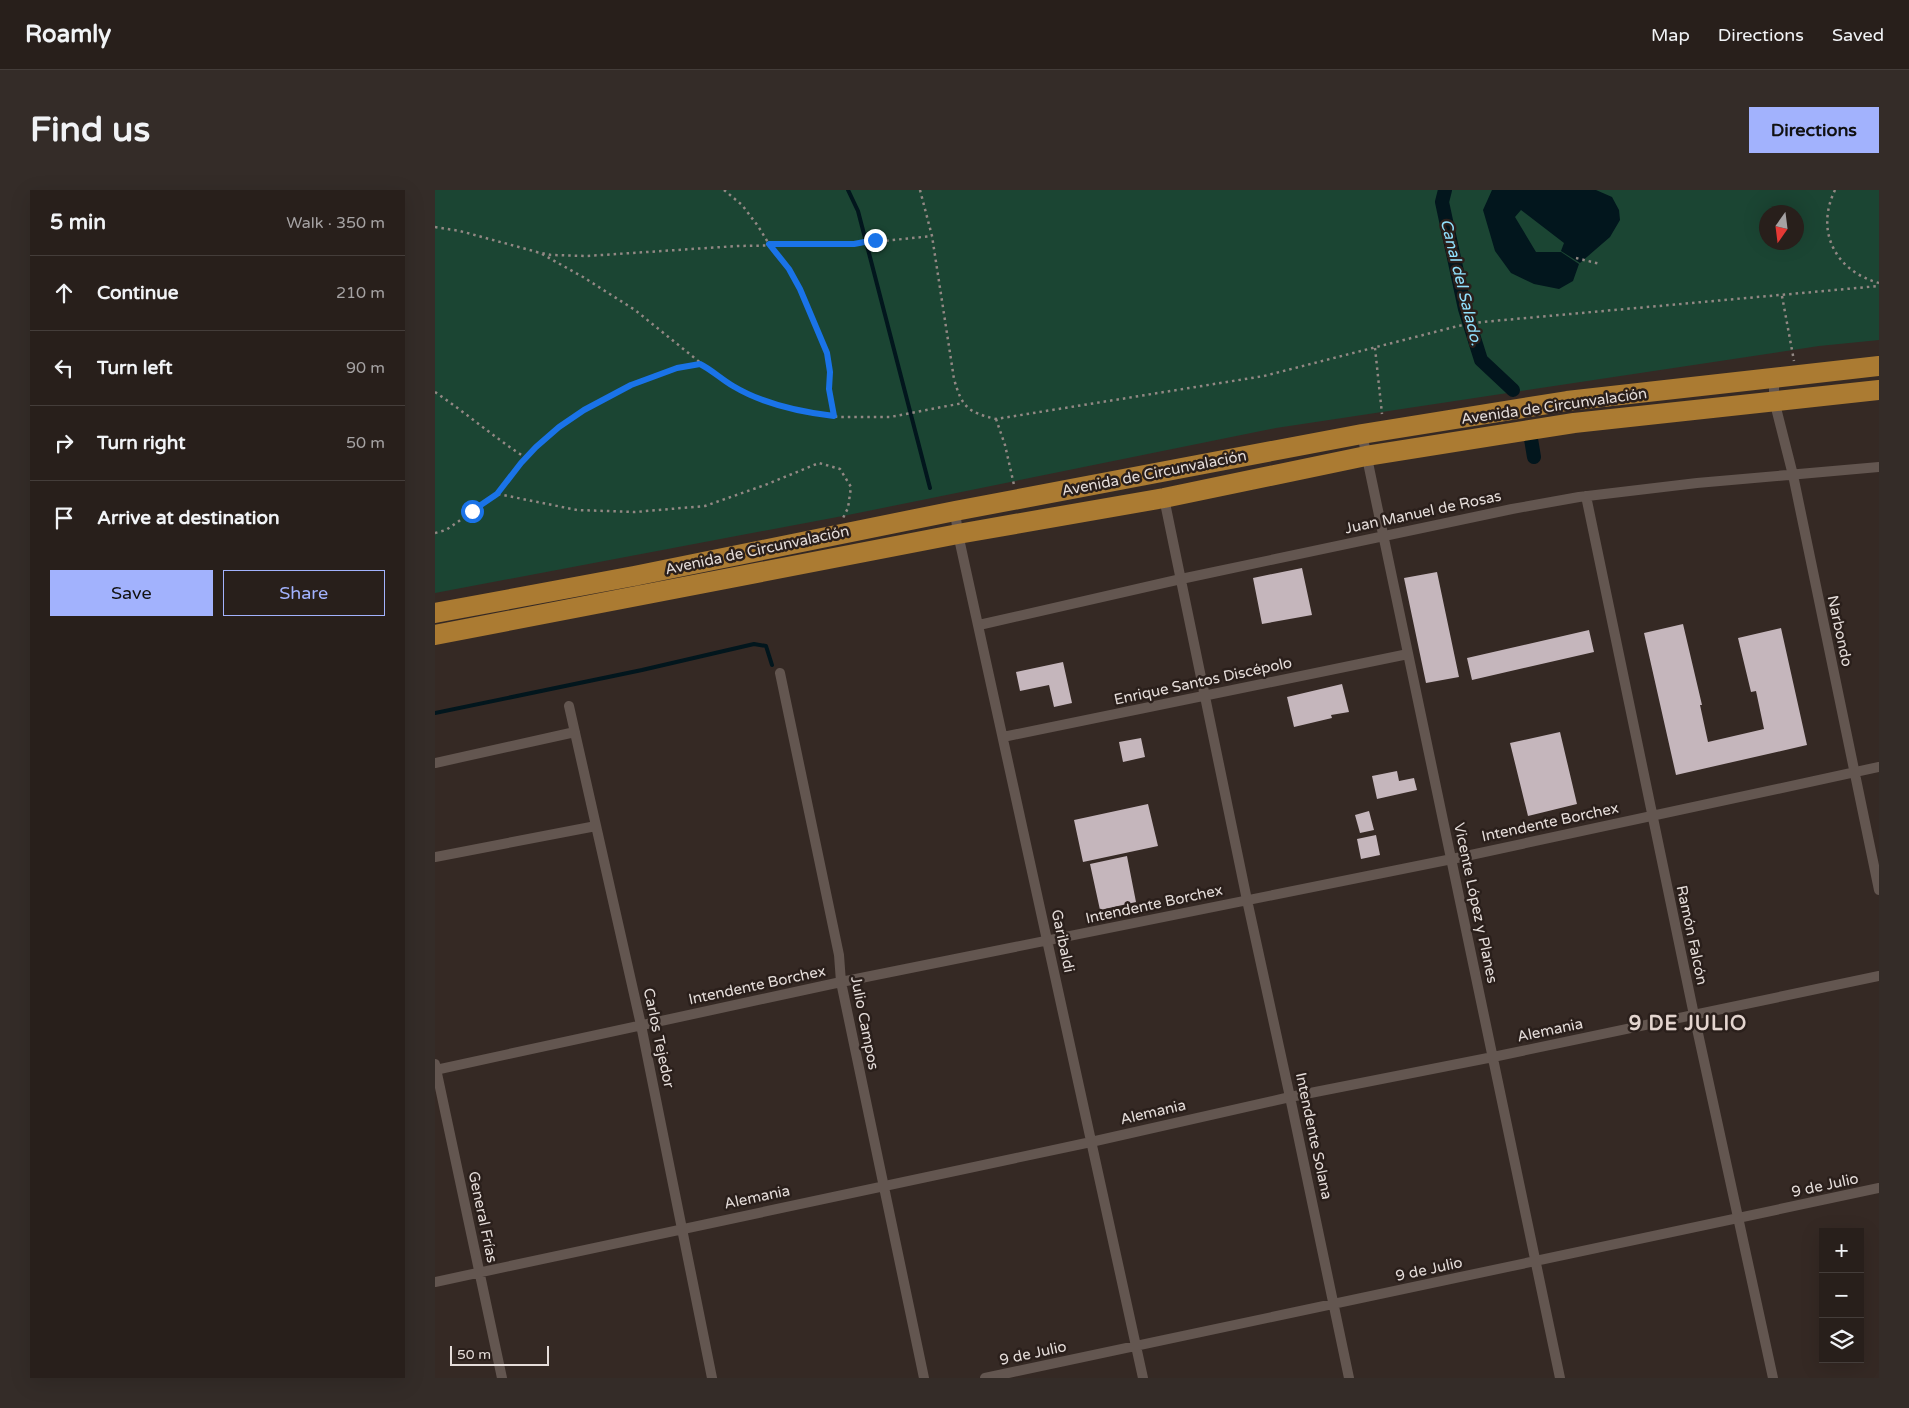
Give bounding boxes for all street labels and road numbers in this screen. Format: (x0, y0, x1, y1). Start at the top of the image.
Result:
street label: Avenida de Circunvalación (1460, 384, 1648, 428)
street label: Avenida de Circunvalación (1060, 446, 1248, 500)
street label: Juan Manuel de Rosas (1343, 487, 1503, 537)
street label: Avenida de Circunvalación (663, 522, 851, 578)
street label: Narbondo (1824, 594, 1856, 668)
street label: Enrique Santos Discépolo (1112, 653, 1294, 709)
street label: Intendente Borchex (1480, 799, 1620, 845)
street label: Vicente López y Planes (1450, 821, 1502, 985)
street label: Intendente Borchex (1084, 881, 1224, 927)
street label: Ramón Falcón (1673, 884, 1711, 986)
street label: Garibaldi (1048, 908, 1078, 974)
street label: Intendente Borchex (687, 962, 827, 1008)
street label: Julio Campos (847, 975, 883, 1071)
street label: Carlos Tejedor (640, 986, 678, 1090)
street label: Alemania (1515, 1014, 1585, 1046)
street label: Intendente Solana (1292, 1071, 1336, 1201)
street label: Alemania (1118, 1096, 1188, 1128)
street label: 9 de Julio (1790, 1169, 1860, 1201)
street label: General Frías (465, 1170, 501, 1264)
street label: Alemania (722, 1181, 792, 1213)
street label: 9 de Julio (1394, 1253, 1464, 1285)
street label: 9 de Julio (998, 1337, 1068, 1369)

